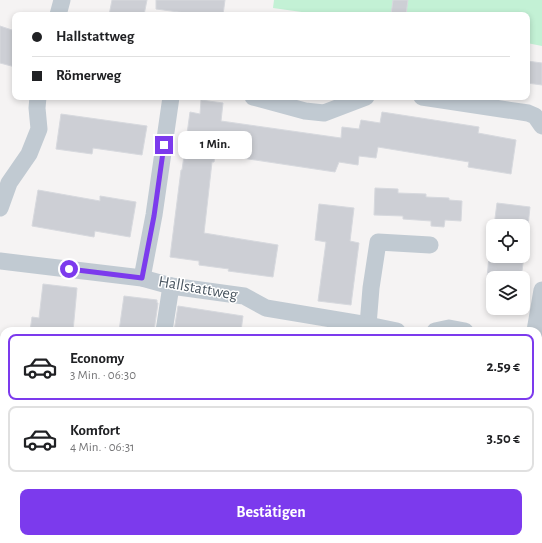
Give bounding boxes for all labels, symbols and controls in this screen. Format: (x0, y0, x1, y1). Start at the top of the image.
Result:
text: Hallstattweg (56, 29, 134, 44)
text: Römerweg (56, 68, 121, 83)
callout: 1 Min. (178, 131, 252, 159)
route end (155, 136, 173, 154)
text: 1 Min. (200, 138, 230, 151)
map controls (486, 219, 530, 315)
button: locate (486, 219, 530, 263)
route start (60, 260, 78, 278)
button: layers (486, 271, 530, 315)
street label: Hallstattweg (157, 273, 239, 303)
icon: car (22, 349, 58, 385)
text: Economy (70, 351, 124, 366)
text: 2.59 € (487, 359, 520, 374)
text: 3 Min. · 06:30 (70, 369, 136, 382)
icon: car (22, 421, 58, 457)
text: Komfort (70, 423, 120, 438)
text: 3.50 € (487, 431, 520, 446)
text: 4 Min. · 06:31 (70, 441, 135, 454)
button: Bestätigen (20, 489, 522, 535)

